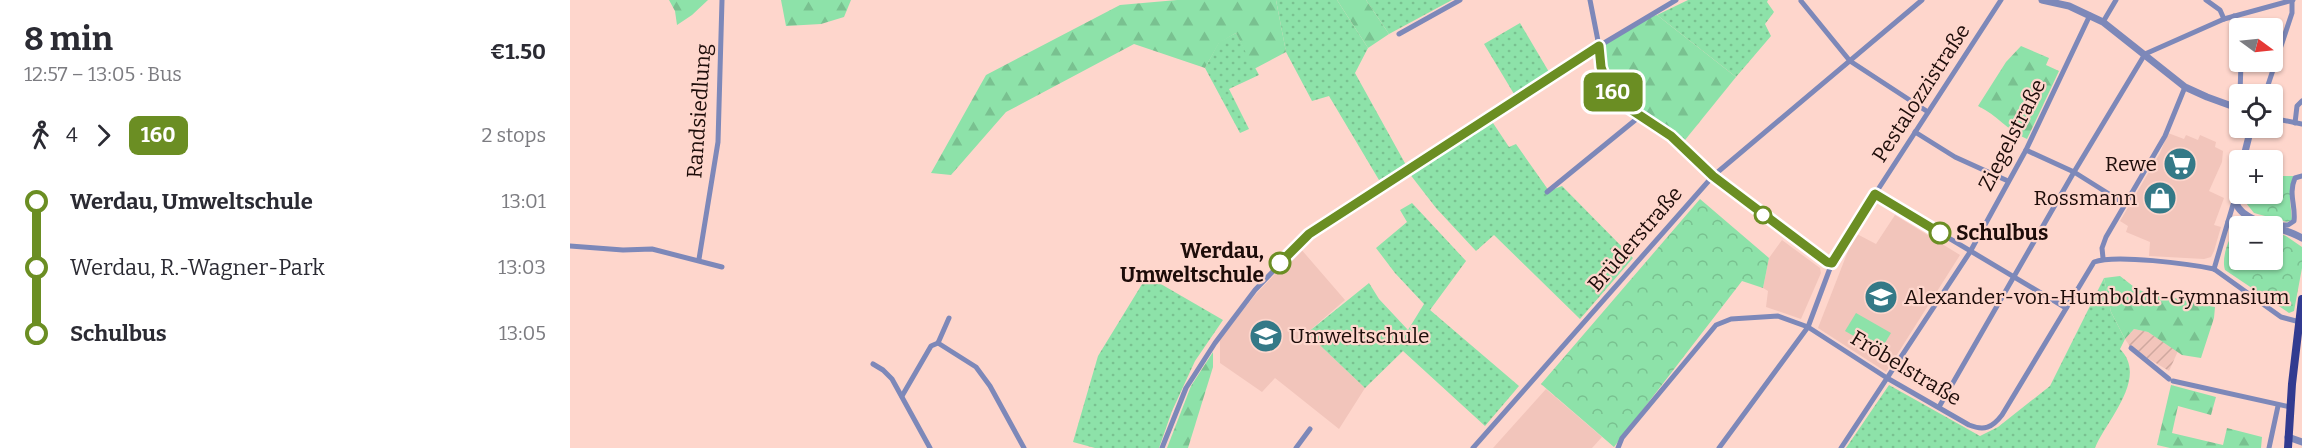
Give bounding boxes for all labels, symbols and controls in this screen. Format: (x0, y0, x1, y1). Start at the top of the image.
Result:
north arrow (2229, 18, 2283, 72)
map controls (2229, 18, 2283, 270)
text: 8 min (24, 19, 113, 59)
street label: Pestalozzistraße (1867, 19, 1975, 167)
text: €1.50 (490, 38, 546, 65)
street label: Randsiedlung (681, 42, 717, 179)
text: 12:57 – 13:05 · Bus (24, 62, 182, 86)
line badge: 160 (1578, 72, 1648, 112)
street label: Ziegelstraße (1973, 75, 2051, 195)
text: 160 (1596, 79, 1630, 105)
button: locate (2229, 84, 2283, 138)
icon: walk (24, 119, 57, 152)
icon: forward (87, 119, 120, 152)
text: 160 (141, 122, 176, 148)
text: 4 (66, 123, 78, 147)
text: 2 stops (482, 123, 546, 147)
supermarket icon: Rewe (2162, 146, 2198, 182)
button: + (2229, 150, 2283, 204)
place label: Rewe (2105, 151, 2157, 177)
shop icon: Rossmann (2142, 180, 2178, 216)
street label: Brüderstraße (1582, 181, 1688, 297)
place label: Rossmann (2033, 185, 2137, 211)
text: Werdau, Umweltschule (70, 188, 313, 215)
text: 13:01 (501, 189, 546, 213)
unlabelled marker (1754, 206, 1772, 224)
button: − (2229, 216, 2283, 270)
place label: Schulbus (1956, 220, 2048, 246)
marker: Schulbus (1929, 222, 1951, 244)
place label: Werdau, Umweltschule (1120, 238, 1264, 288)
marker: Werdau, Umweltschule (1269, 252, 1291, 274)
text: Werdau, R.-Wagner-Park (70, 254, 325, 281)
text: 13:03 (498, 255, 546, 279)
school or university icon: Alexander-von-Humboldt-Gymnasium (1863, 279, 1899, 315)
place label: Alexander-von-Humboldt-Gymnasium (1904, 284, 2290, 310)
school or university icon: Umweltschule (1248, 318, 1284, 354)
text: Schulbus (70, 320, 167, 347)
text: 13:05 (499, 321, 546, 345)
place label: Umweltschule (1289, 323, 1430, 349)
street label: Fröbelstraße (1846, 325, 1966, 411)

